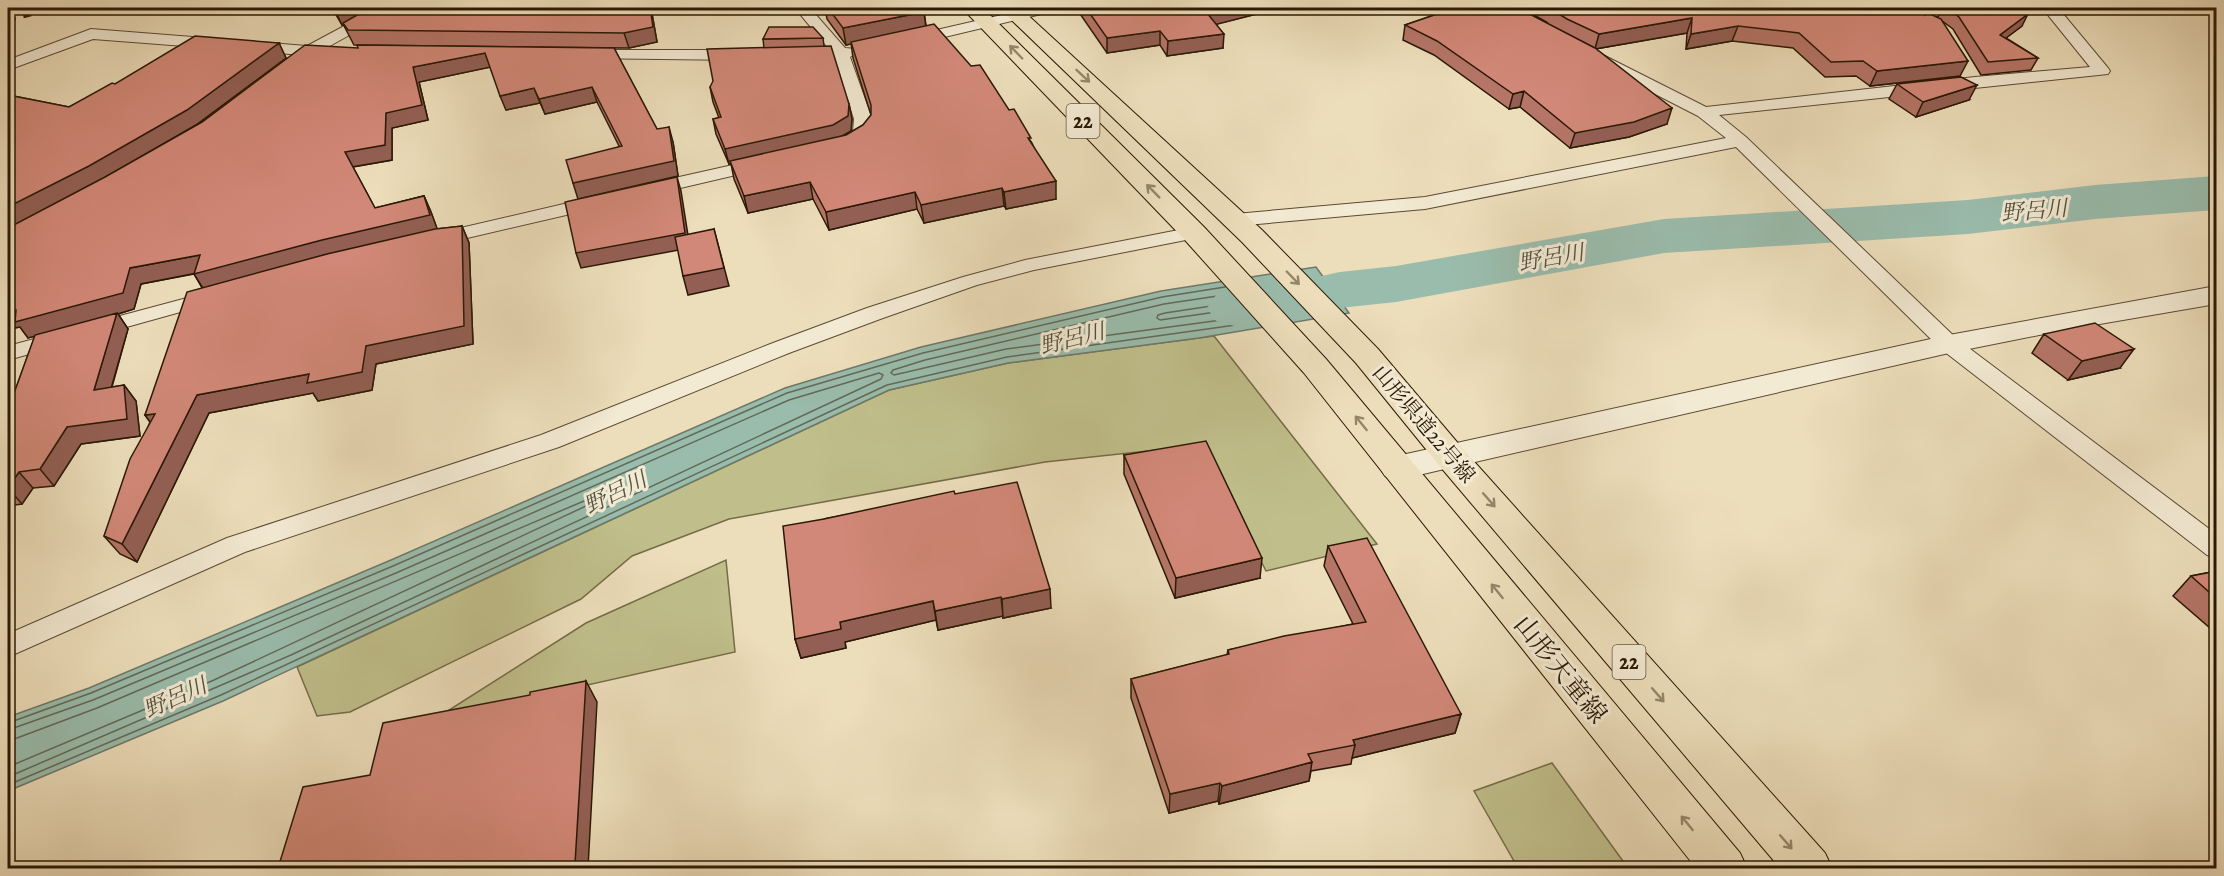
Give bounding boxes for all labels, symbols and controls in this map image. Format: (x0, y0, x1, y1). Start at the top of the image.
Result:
one-way arrow (1009, 45, 1023, 60)
one-way arrow (1075, 69, 1090, 83)
road number: 22 (1066, 104, 1100, 138)
one-way arrow (1145, 184, 1160, 198)
water label: 野呂川 (2000, 193, 2070, 229)
water label: 野呂川 (1516, 237, 1588, 278)
one-way arrow (1285, 271, 1300, 286)
water label: 野呂川 (1037, 316, 1110, 362)
street label: 山形県道22号線 (1366, 359, 1482, 489)
one-way arrow (1354, 415, 1367, 431)
water label: 野呂川 (579, 464, 653, 521)
one-way arrow (1482, 492, 1496, 507)
one-way arrow (1491, 583, 1504, 599)
street label: 山形天童線 (1506, 608, 1615, 731)
road number: 22 (1612, 645, 1646, 679)
water label: 野呂川 (139, 670, 213, 725)
one-way arrow (1651, 687, 1665, 702)
one-way arrow (1681, 815, 1694, 831)
one-way arrow (1779, 834, 1793, 849)

